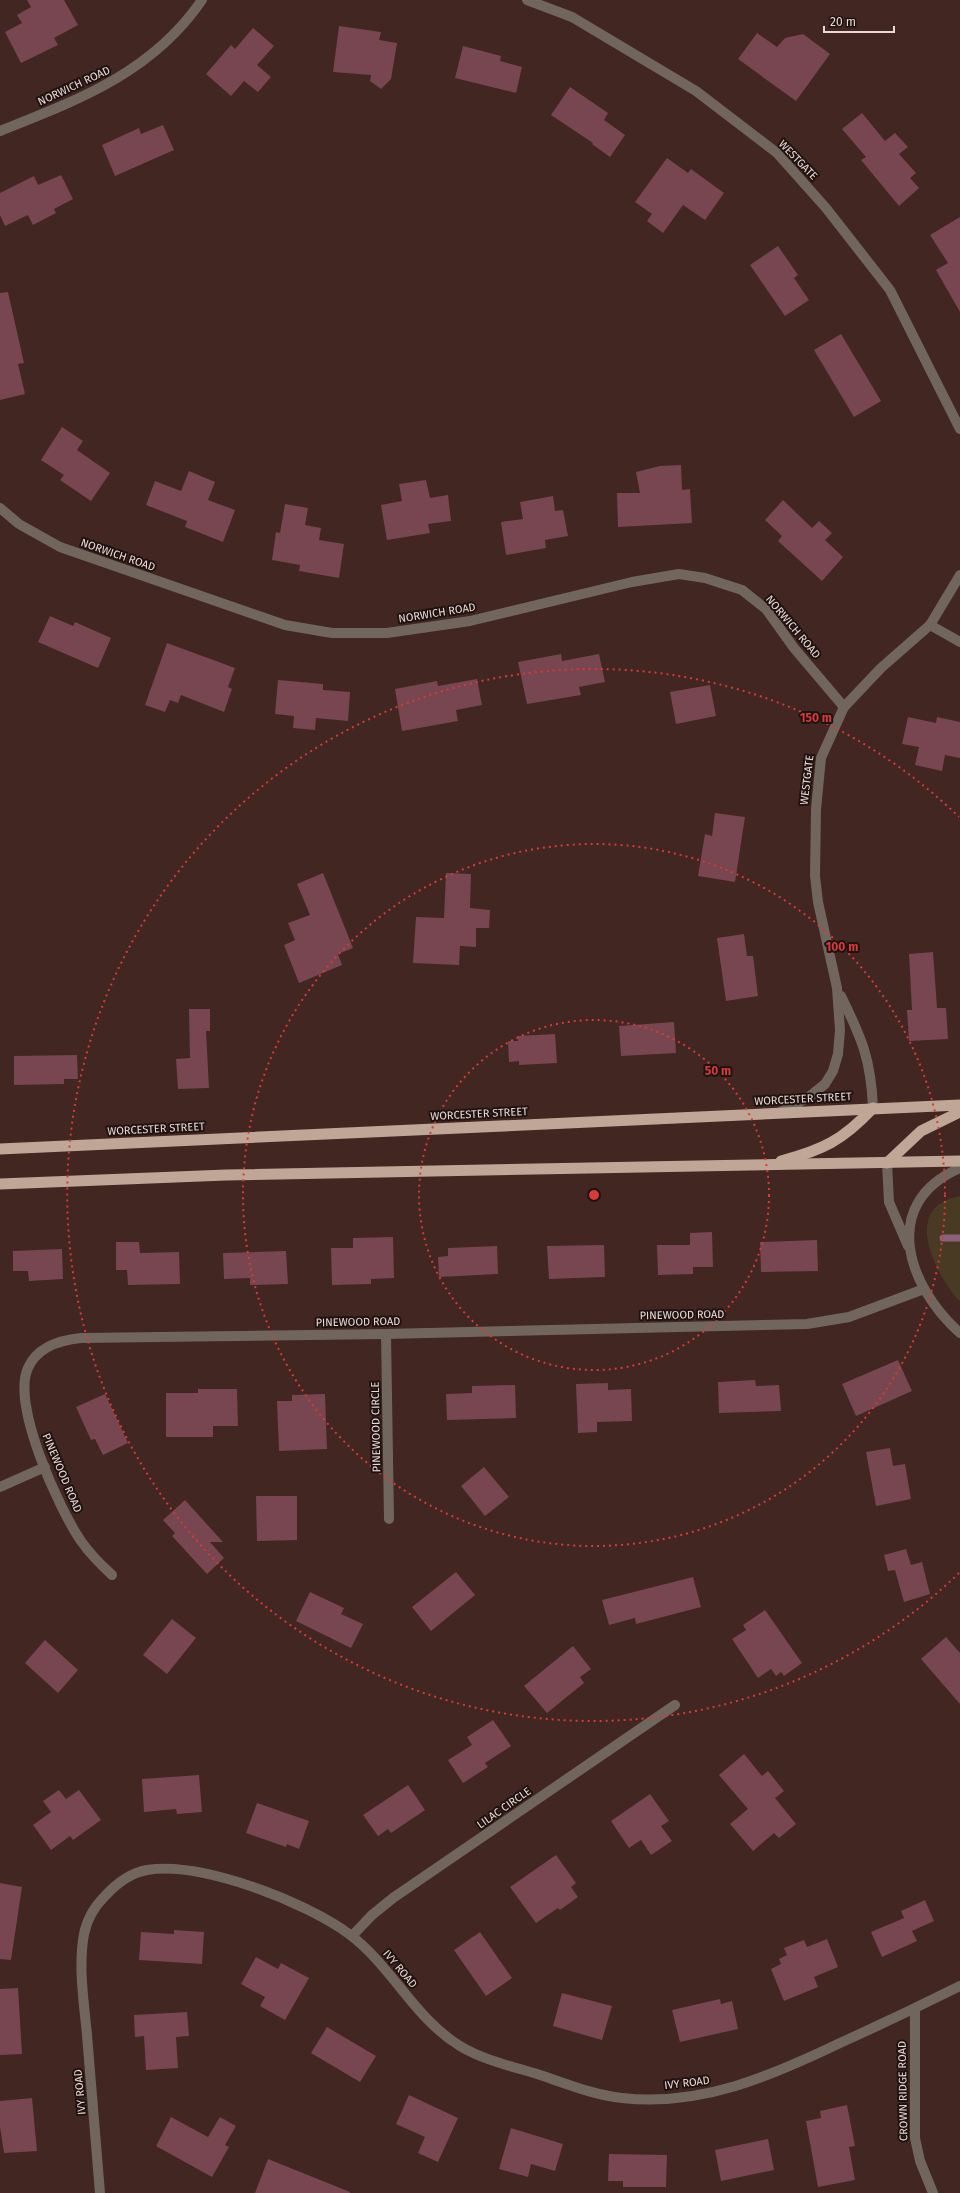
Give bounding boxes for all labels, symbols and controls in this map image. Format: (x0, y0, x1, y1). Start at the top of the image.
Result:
scale bar (824, 8, 894, 34)
text: 20 m (830, 15, 856, 29)
street label: NORWICH ROAD (36, 64, 112, 108)
street label: WESTGATE (776, 137, 820, 183)
street label: NORWICH ROAD (79, 536, 157, 574)
street label: NORWICH ROAD (763, 593, 823, 661)
street label: NORWICH ROAD (397, 600, 477, 626)
text: 150 m (800, 711, 832, 725)
street label: WESTGATE (797, 754, 817, 806)
text: 100 m (826, 940, 858, 954)
text: 50 m (705, 1064, 731, 1078)
street label: WORCESTER STREET (754, 1090, 852, 1108)
street label: WORCESTER STREET (430, 1105, 528, 1123)
street label: WORCESTER STREET (107, 1120, 205, 1138)
centre of rings (587, 1188, 601, 1202)
street label: PINEWOOD ROAD (639, 1308, 725, 1322)
street label: PINEWOOD ROAD (315, 1315, 401, 1329)
street label: PINEWOOD CIRCLE (369, 1381, 383, 1473)
street label: PINEWOOD ROAD (39, 1431, 85, 1515)
street label: LILAC CIRCLE (474, 1785, 534, 1831)
street label: IVY ROAD (380, 1947, 420, 1991)
street label: CROWN RIDGE ROAD (896, 2041, 910, 2141)
street label: IVY ROAD (72, 2069, 88, 2115)
street label: IVY ROAD (663, 2074, 711, 2092)

